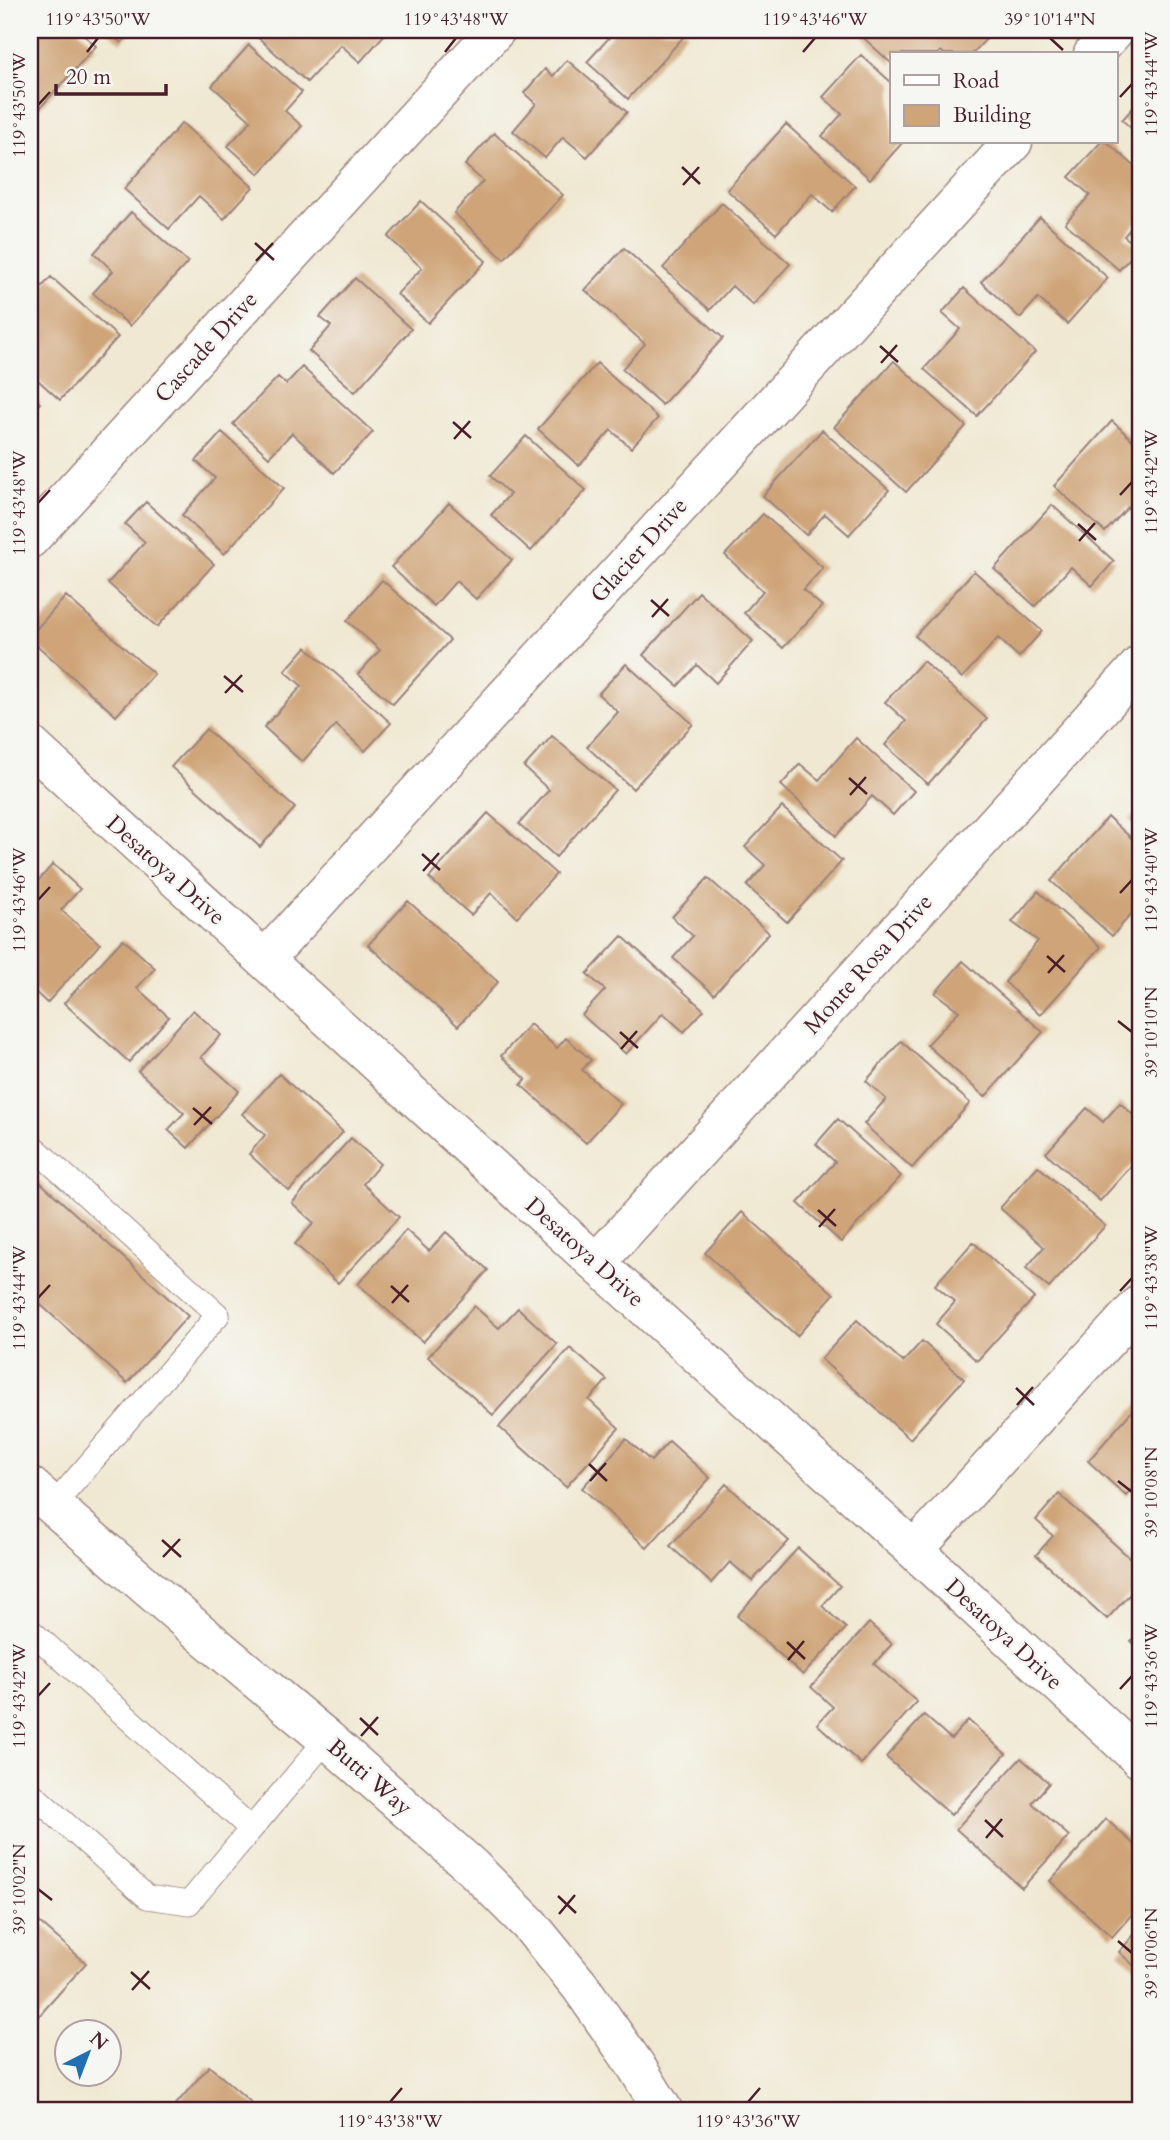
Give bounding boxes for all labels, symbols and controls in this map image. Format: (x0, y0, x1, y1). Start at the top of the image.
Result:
text: 119°43'50"W (45, 7, 151, 32)
text: 119°43'48"W (403, 7, 509, 32)
text: 119°43'46"W (762, 7, 868, 32)
text: 39°10'14"N (1004, 7, 1096, 32)
text: 119°43'44"W (1139, 31, 1164, 137)
text: 119°43'50"W (7, 52, 32, 158)
scale bar (56, 52, 166, 96)
legend (890, 52, 1118, 144)
text: 20 m (66, 63, 111, 92)
text: Road (953, 67, 999, 96)
text: Building (953, 101, 1031, 130)
street label: Cascade Drive (148, 285, 264, 409)
text: 119°43'42"W (1139, 429, 1164, 535)
text: 119°43'48"W (7, 450, 32, 556)
street label: Glacier Drive (583, 491, 695, 609)
street label: Desatoya Drive (100, 808, 232, 932)
text: 119°43'40"W (1139, 827, 1164, 933)
text: 119°43'46"W (7, 847, 32, 953)
street label: Monte Rosa Drive (797, 887, 939, 1041)
text: 39°10'10"N (1139, 986, 1164, 1078)
street label: Desatoya Drive (519, 1190, 651, 1314)
text: 119°43'38"W (1139, 1225, 1164, 1331)
text: 119°43'44"W (7, 1245, 32, 1351)
text: 39°10'08"N (1139, 1446, 1164, 1538)
street label: Desatoya Drive (938, 1571, 1070, 1697)
text: 119°43'36"W (1139, 1623, 1164, 1729)
text: 119°43'42"W (7, 1643, 32, 1749)
street label: Butti Way (321, 1732, 419, 1822)
text: 39°10'02"N (7, 1843, 32, 1935)
text: 39°10'06"N (1139, 1907, 1164, 1999)
north arrow (52, 2018, 122, 2088)
text: N (84, 2026, 114, 2057)
text: 119°43'38"W (337, 2109, 443, 2134)
text: 119°43'36"W (695, 2109, 801, 2134)

